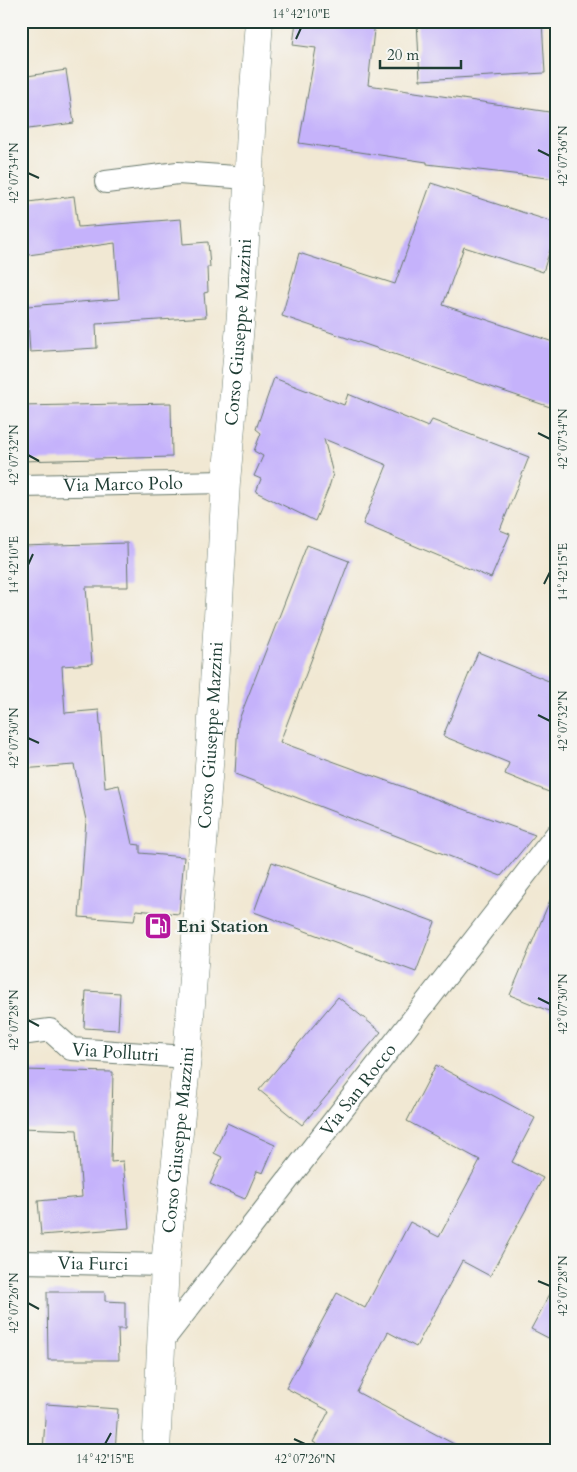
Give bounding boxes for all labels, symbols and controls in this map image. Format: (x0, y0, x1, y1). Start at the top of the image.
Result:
text: 14°42'10"E (272, 6, 330, 22)
scale bar (380, 38, 461, 70)
text: 20 m (387, 45, 419, 65)
text: 42°07'36"N (555, 125, 571, 186)
text: 42°07'34"N (6, 142, 22, 203)
street label: Corso Giuseppe Mazzini (219, 238, 258, 427)
text: 42°07'34"N (555, 408, 571, 469)
text: 42°07'32"N (6, 424, 22, 485)
street label: Via Marco Polo (63, 471, 183, 498)
text: 14°42'10"E (6, 536, 22, 594)
text: 14°42'15"E (555, 543, 571, 601)
street label: Corso Giuseppe Mazzini (192, 641, 230, 830)
text: 42°07'32"N (555, 690, 571, 751)
text: 42°07'30"N (6, 707, 22, 768)
fuel station icon: Eni Station (143, 911, 173, 941)
place label: Eni Station (177, 914, 269, 939)
text: 42°07'30"N (555, 973, 571, 1034)
text: 42°07'28"N (6, 989, 22, 1050)
street label: Via Pollutri (71, 1037, 160, 1068)
street label: Via San Rocco (314, 1038, 403, 1141)
street label: Corso Giuseppe Mazzini (156, 1046, 201, 1235)
street label: Via Furci (57, 1251, 129, 1277)
text: 42°07'28"N (555, 1255, 571, 1316)
text: 42°07'26"N (6, 1272, 22, 1333)
text: 14°42'15"E (76, 1451, 134, 1467)
text: 42°07'26"N (275, 1451, 336, 1467)

